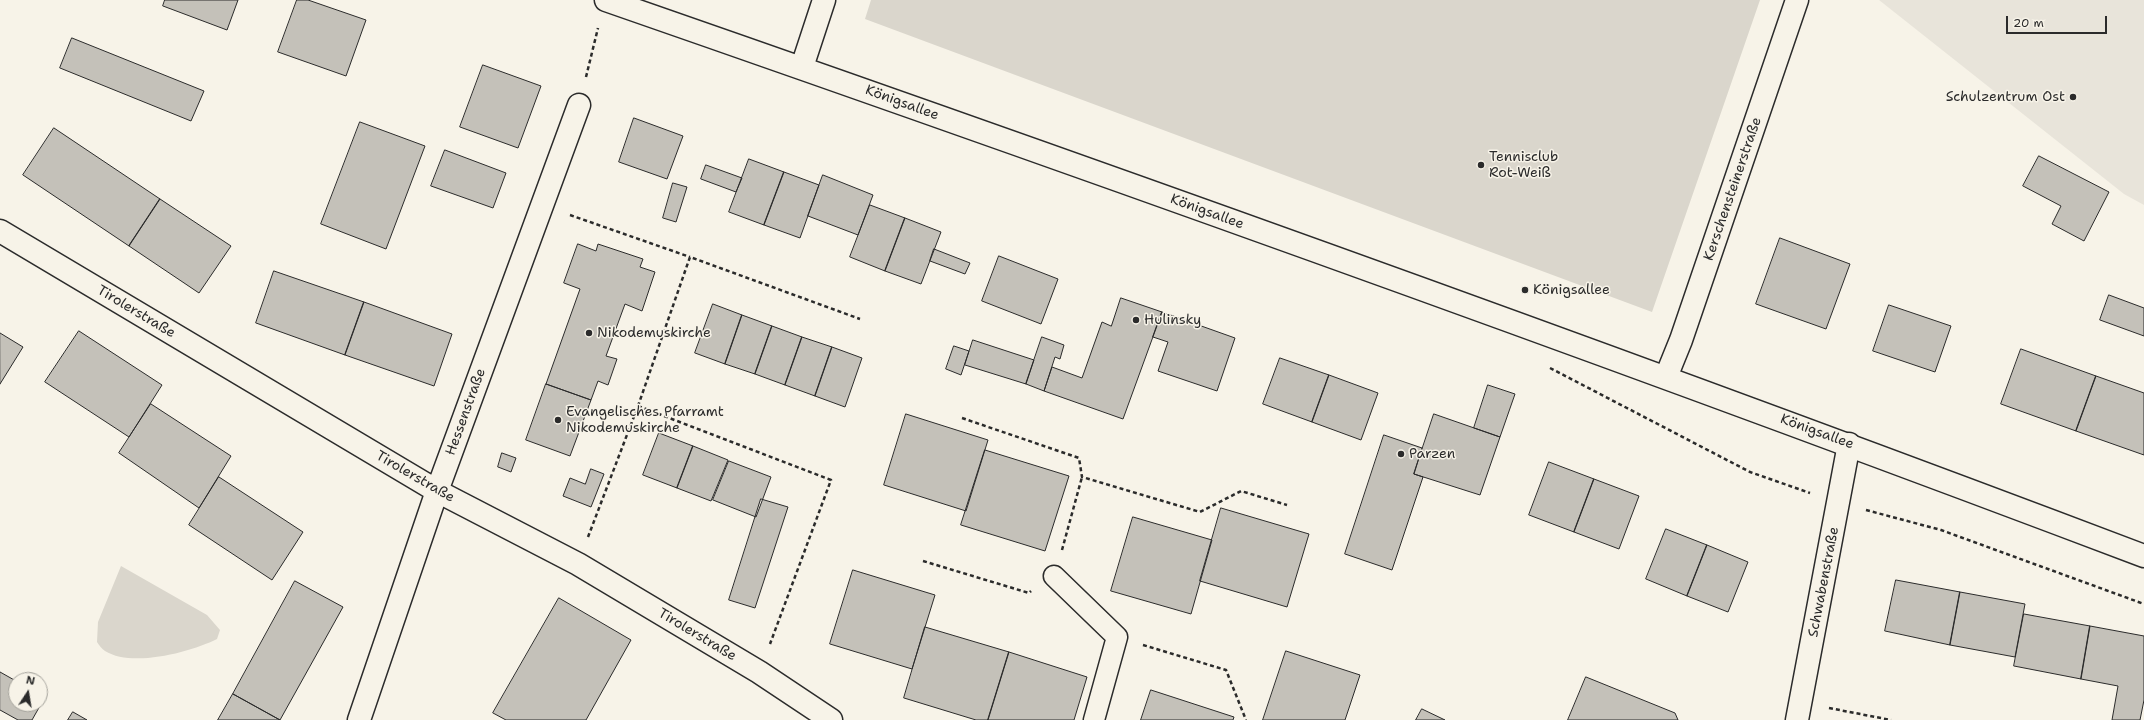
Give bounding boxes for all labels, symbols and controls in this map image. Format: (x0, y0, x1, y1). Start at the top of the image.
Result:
scale bar (2008, 8, 2109, 34)
text: 20 m (2013, 15, 2044, 31)
street label: Königsallee (863, 82, 941, 124)
place label: Schulzentrum Ost (1946, 89, 2065, 105)
marker: Schulzentrum Ost (2068, 92, 2078, 102)
street label: Kerschensteinerstraße (1701, 115, 1765, 263)
place label: Tennisclub Rot-Weiß (1489, 149, 1558, 182)
marker: Tennisclub Rot-Weiß (1476, 160, 1486, 170)
street label: Königsallee (1168, 191, 1246, 233)
street label: Tirolerstraße (94, 282, 178, 342)
place label: Königsallee (1533, 282, 1610, 298)
marker: Königsallee (1520, 285, 1530, 295)
place label: Hulinsky (1144, 312, 1201, 328)
marker: Hulinsky (1131, 315, 1141, 325)
place label: Nikodemuskirche (597, 325, 711, 341)
marker: Nikodemuskirche (584, 328, 594, 338)
street label: Hessenstraße (442, 366, 490, 458)
place label: Evangelisches Pfarramt Nikodemuskirche (566, 404, 724, 436)
street label: Königsallee (1778, 411, 1856, 453)
marker: Evangelisches Pfarramt Nikodemuskirche (553, 415, 563, 425)
place label: Parzen (1409, 446, 1455, 462)
street label: Tirolerstraße (373, 448, 457, 506)
marker: Parzen (1396, 449, 1406, 459)
street label: Schwabenstraße (1805, 525, 1843, 639)
street label: Tirolerstraße (655, 605, 739, 665)
north arrow (8, 672, 48, 712)
text: N (25, 673, 36, 689)

